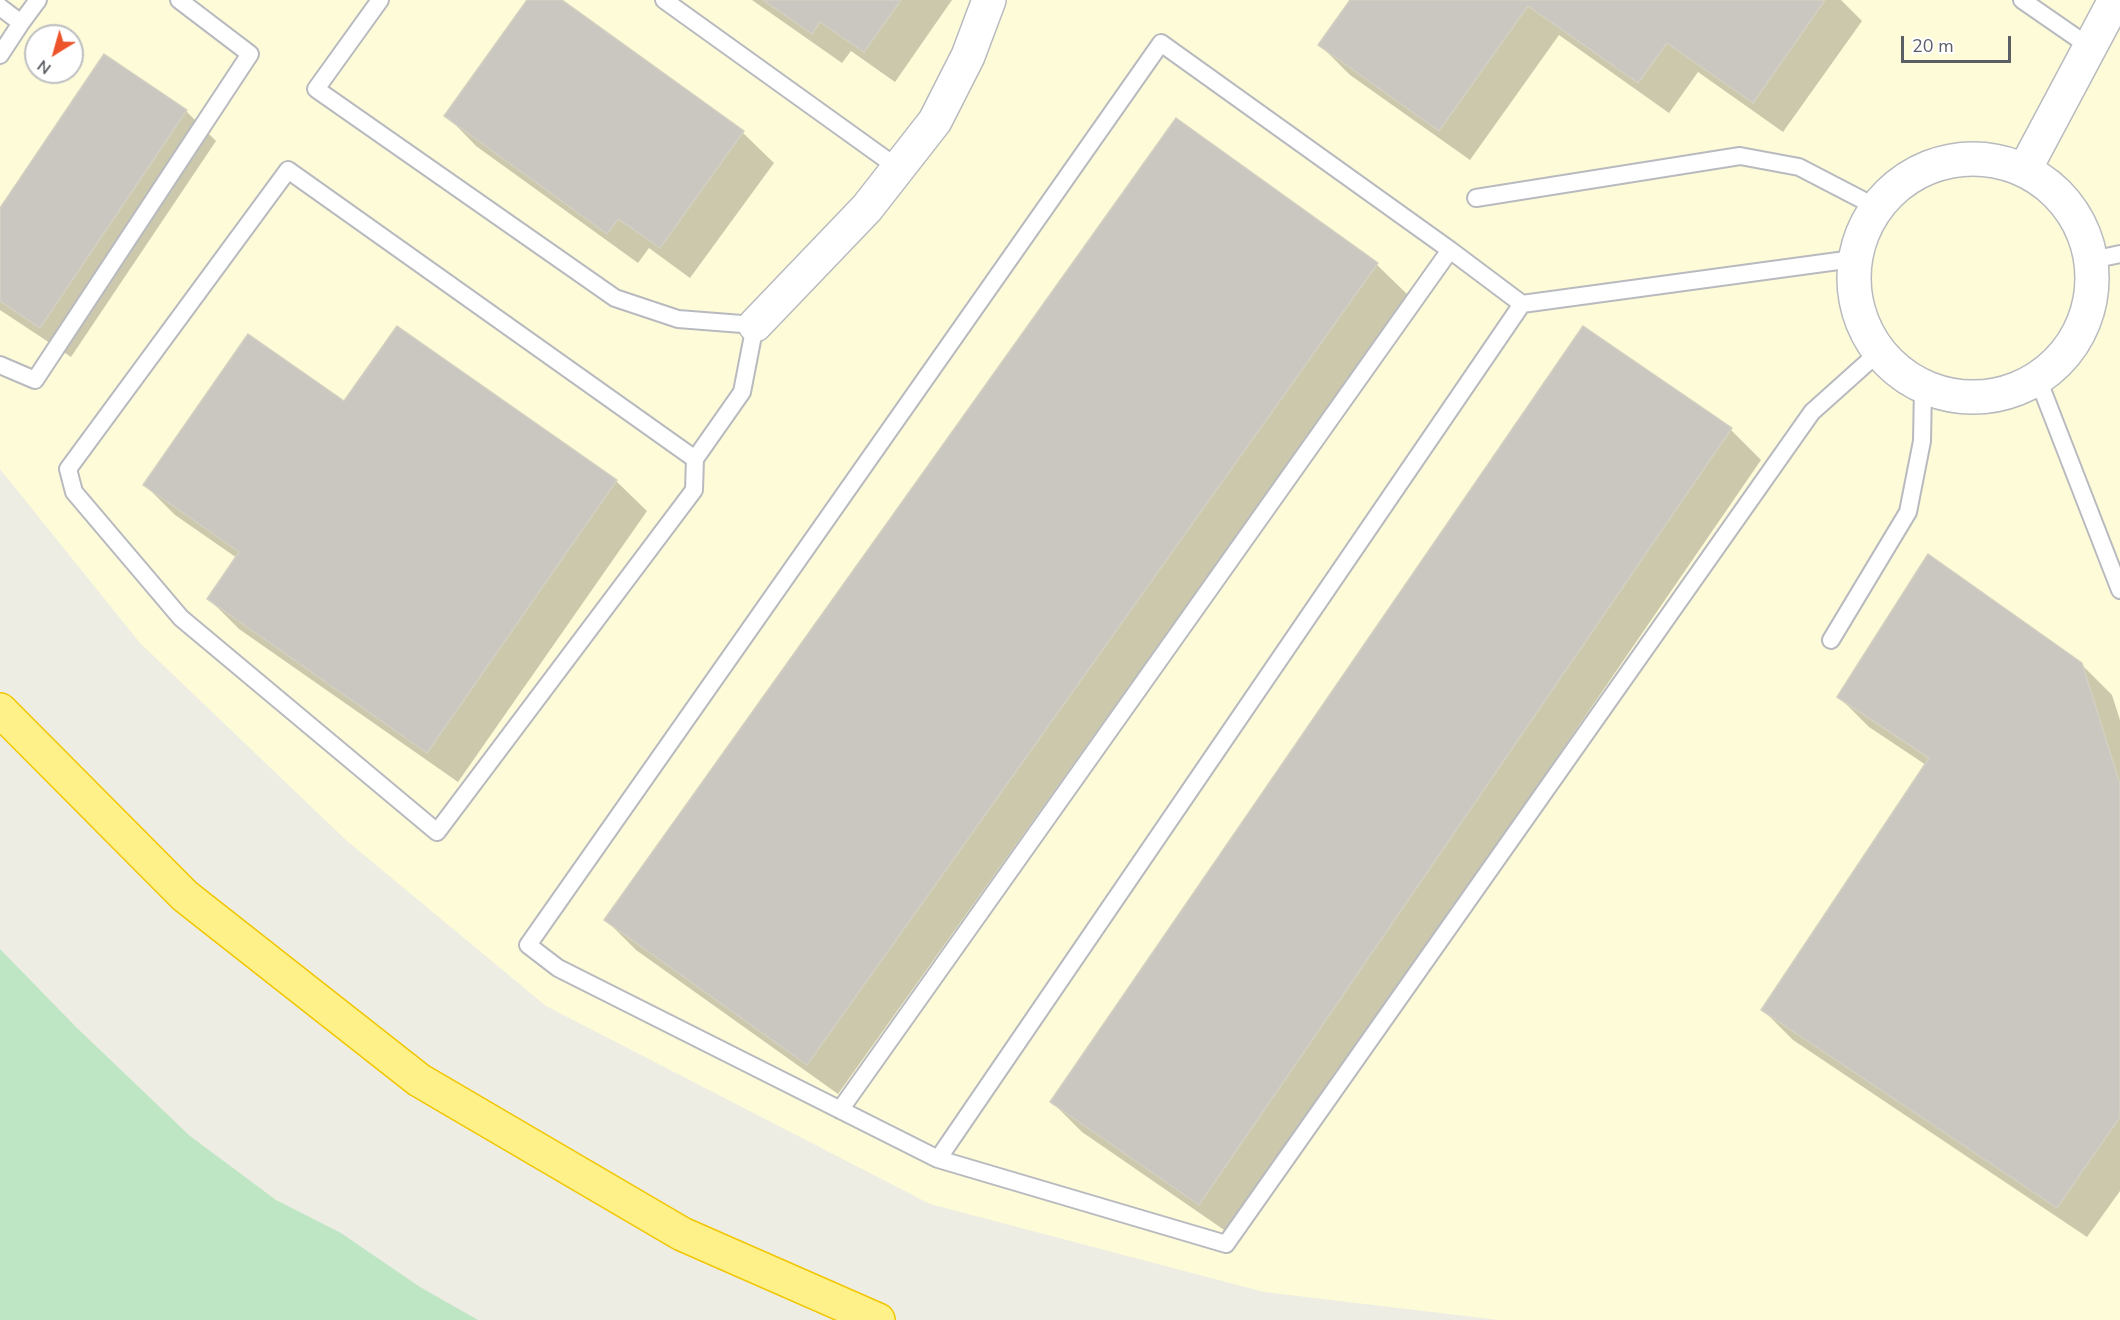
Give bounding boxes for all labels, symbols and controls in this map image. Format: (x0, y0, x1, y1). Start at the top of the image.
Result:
north arrow (24, 24, 84, 84)
scale bar (1904, 24, 2014, 62)
text: 20 m (1912, 34, 1954, 58)
text: N (33, 54, 56, 79)

